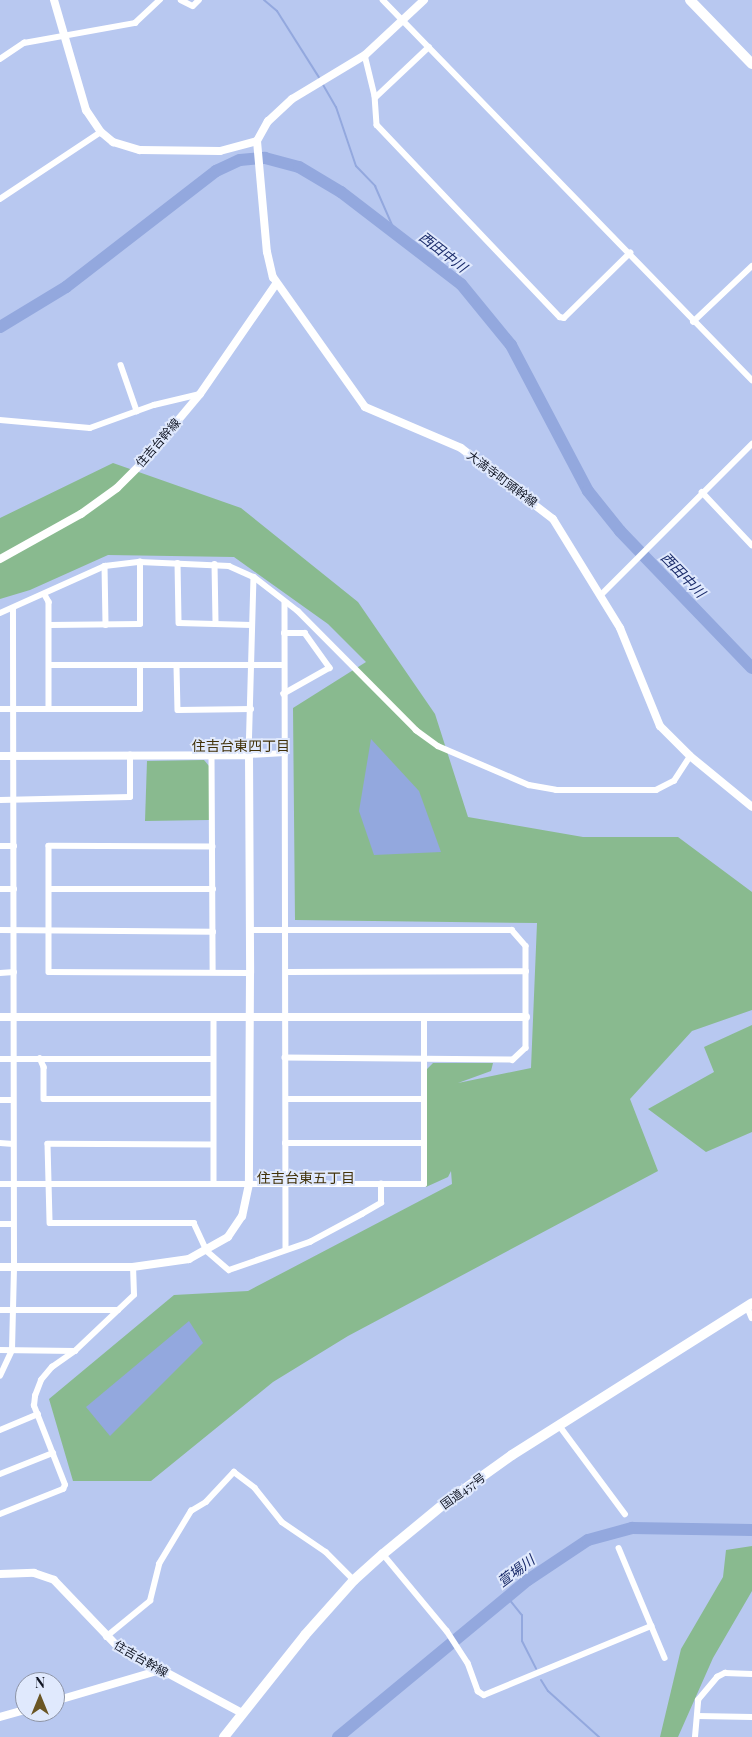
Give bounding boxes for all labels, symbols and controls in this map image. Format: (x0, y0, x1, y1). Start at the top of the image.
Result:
water label: 西田中川 (416, 228, 470, 276)
street label: 住吉台幹線 (133, 416, 183, 470)
street label: 大満寺町頭幹線 (464, 448, 540, 510)
water label: 西田中川 (658, 549, 708, 601)
district label: 住吉台東四丁目 (192, 738, 290, 754)
district label: 住吉台東五丁目 (257, 1170, 355, 1186)
street label: 国道457号 (438, 1470, 488, 1512)
water label: 萱場川 (494, 1552, 538, 1590)
street label: 住吉台幹線 (111, 1638, 171, 1680)
north arrow (15, 1672, 65, 1722)
text: N (35, 1673, 45, 1692)

